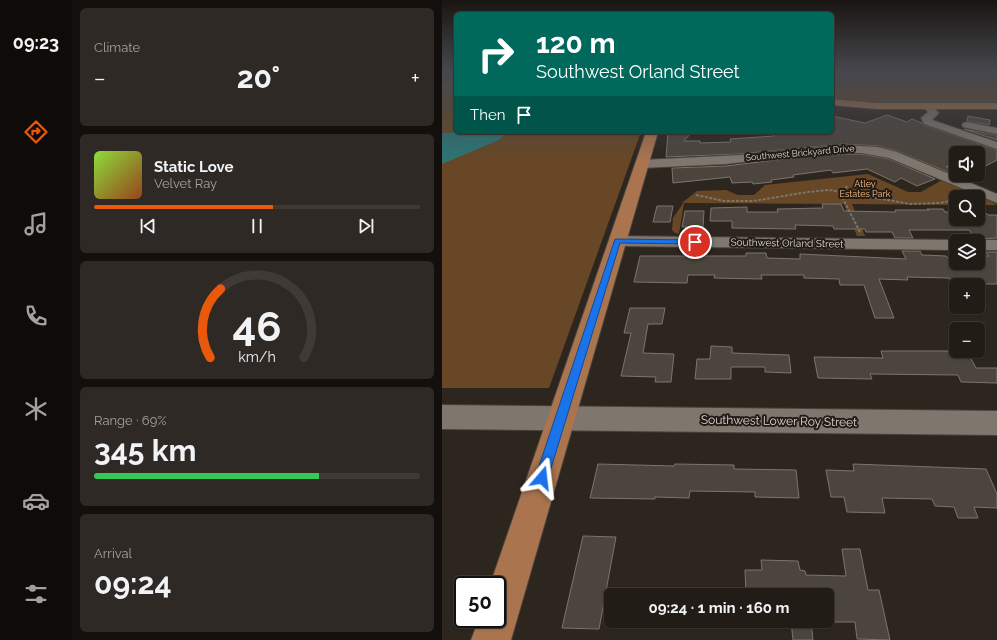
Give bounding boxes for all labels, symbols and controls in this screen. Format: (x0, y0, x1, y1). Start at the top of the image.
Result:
text: 120 m (536, 27, 616, 60)
icon: right (470, 28, 522, 80)
text: 09:23 (13, 32, 59, 53)
text: Climate (94, 40, 140, 55)
text: 20° (237, 60, 280, 95)
text: Southwest Orland Street (536, 61, 739, 82)
text: − (94, 65, 106, 91)
text: + (411, 65, 420, 91)
icon: arrive (513, 104, 535, 126)
text: Then (470, 106, 505, 124)
icon: directions (22, 118, 50, 146)
street label: Southwest Brickyard Drive (745, 143, 856, 163)
map controls (949, 146, 985, 358)
button: sound (949, 146, 985, 182)
text: Static Love (154, 158, 233, 176)
text: Velvet Ray (154, 176, 217, 191)
park label: Atley Estates Park (840, 179, 891, 199)
button: search (949, 190, 985, 226)
icon: music (22, 210, 50, 238)
icon: previous (137, 215, 159, 237)
icon: pause (246, 215, 268, 237)
icon: next (355, 215, 377, 237)
pin (678, 225, 712, 259)
icon: arrive (684, 231, 706, 253)
button: layers (949, 234, 985, 270)
street label: Southwest Orland Street (730, 237, 844, 249)
button: + (949, 278, 985, 314)
icon: phone (22, 302, 50, 330)
text: 46 (233, 302, 281, 351)
button: − (949, 322, 985, 358)
text: km/h (238, 349, 276, 365)
icon: climate (22, 395, 50, 423)
text: Range · 69% (94, 413, 167, 428)
street label: Southwest Lower Roy Street (701, 413, 857, 429)
text: 345 km (94, 433, 196, 468)
position arrow (521, 457, 563, 499)
icon: car (22, 487, 50, 515)
text: Arrival (94, 546, 132, 561)
text: 09:24 (94, 566, 172, 601)
speed limit sign: 50 (454, 576, 506, 628)
icon: filters (22, 580, 50, 608)
text: 09:24 · 1 min · 160 m (648, 599, 790, 617)

